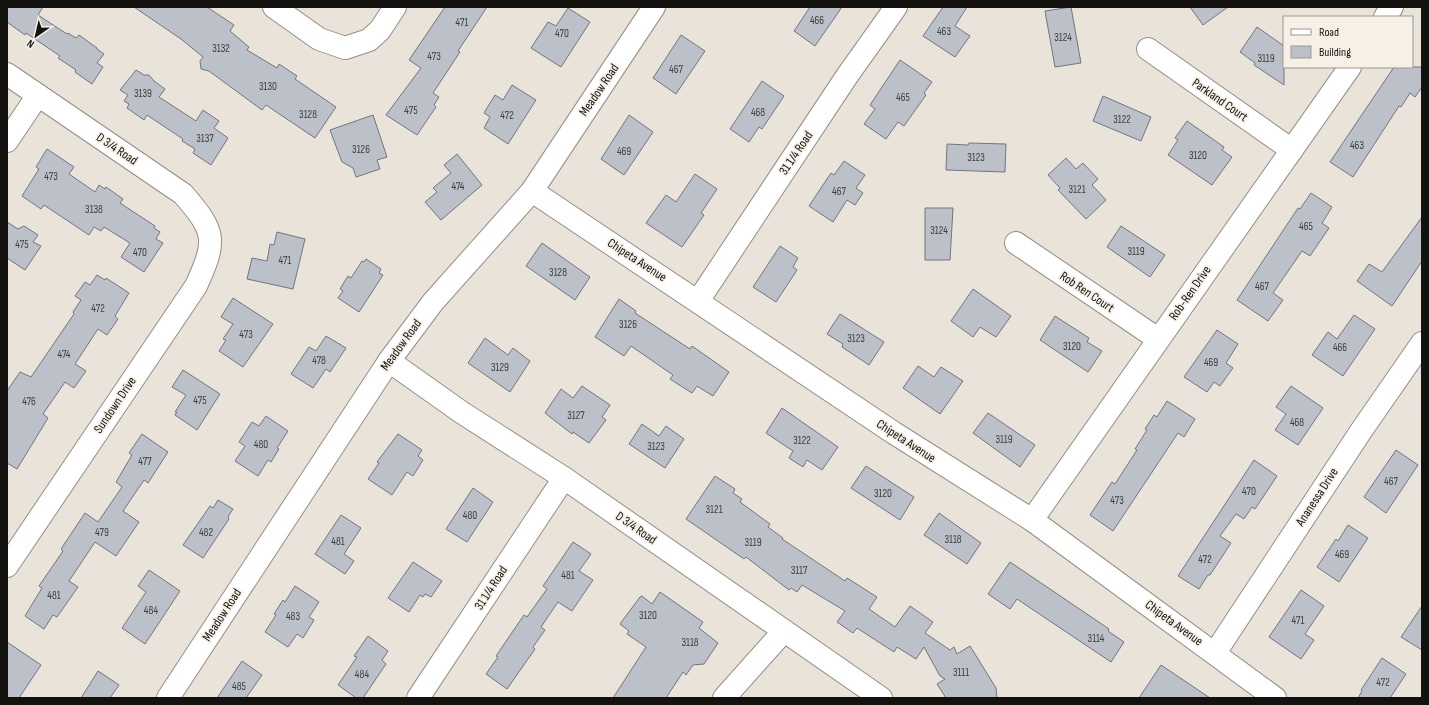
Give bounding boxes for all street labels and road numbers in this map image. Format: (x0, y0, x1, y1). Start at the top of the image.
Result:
street label: Meadow Road (576, 61, 622, 119)
street label: Parkland Court (1189, 75, 1251, 125)
street label: 31 1/4 Road (776, 128, 816, 178)
street label: D 3/4 Road (93, 129, 141, 169)
street label: Chipeta Avenue (604, 235, 670, 285)
street label: Rob-Ren Drive (1165, 263, 1215, 323)
street label: Rob Ren Court (1057, 268, 1117, 316)
street label: Meadow Road (377, 316, 425, 374)
street label: Sundown Drive (90, 374, 140, 436)
street label: Chipeta Avenue (873, 416, 939, 466)
street label: Ananessa Drive (1292, 465, 1342, 530)
street label: D 3/4 Road (612, 508, 660, 548)
street label: 31 1/4 Road (471, 563, 511, 613)
street label: Meadow Road (199, 586, 245, 644)
street label: Chipeta Avenue (1142, 597, 1206, 649)

